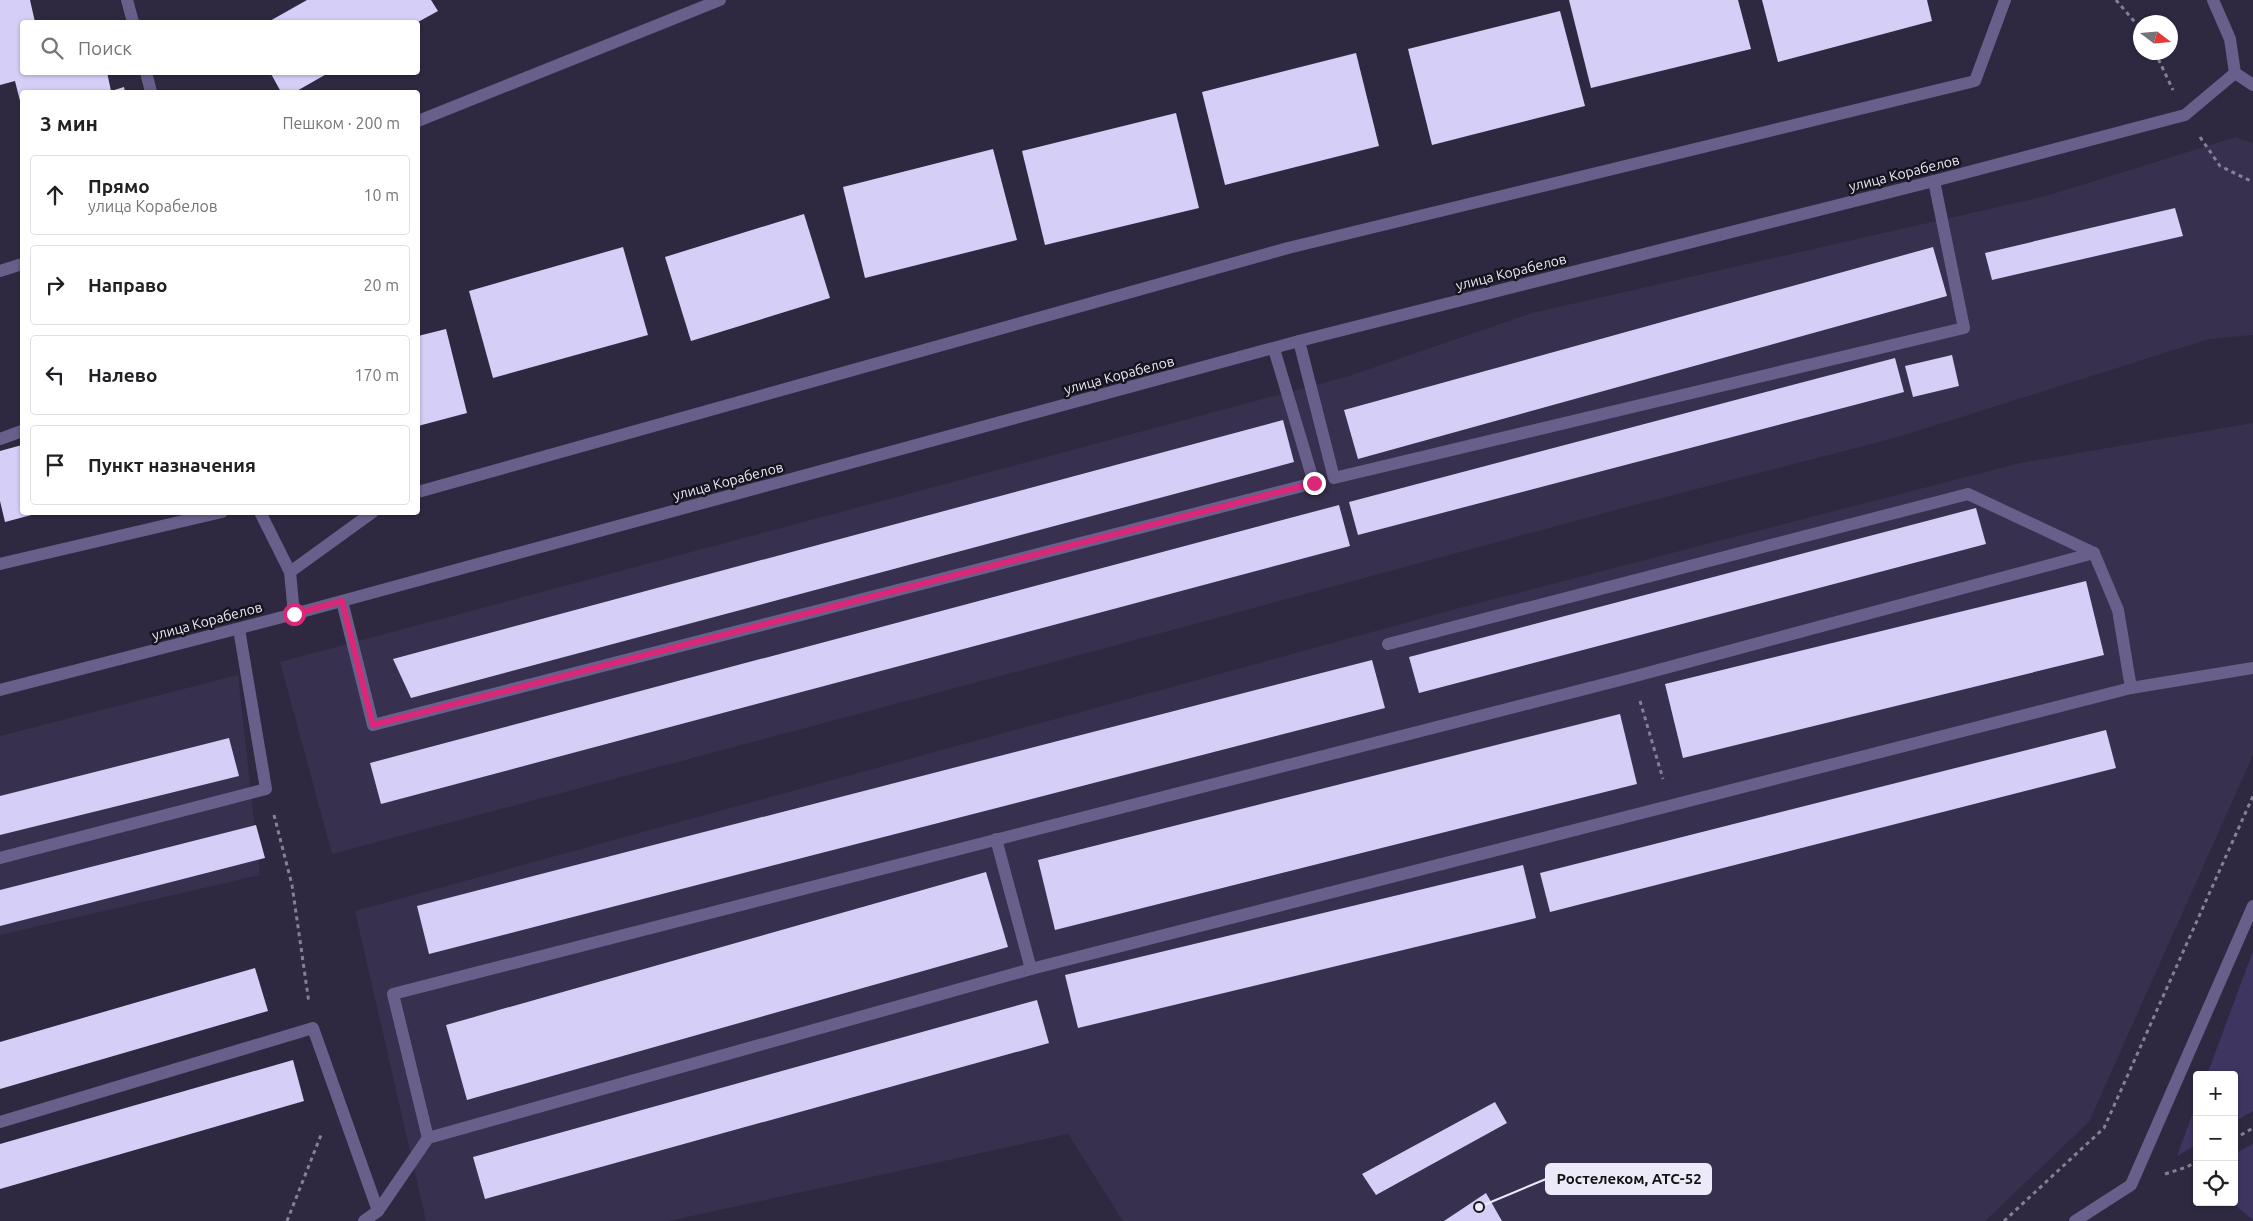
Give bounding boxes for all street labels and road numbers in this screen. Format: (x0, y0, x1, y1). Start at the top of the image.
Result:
street label: улица Корабелов (1847, 152, 1961, 194)
street label: улица Корабелов (1454, 251, 1568, 293)
street label: улица Корабелов (1062, 353, 1176, 397)
street label: улица Корабелов (671, 459, 785, 503)
street label: улица Корабелов (150, 599, 264, 643)

